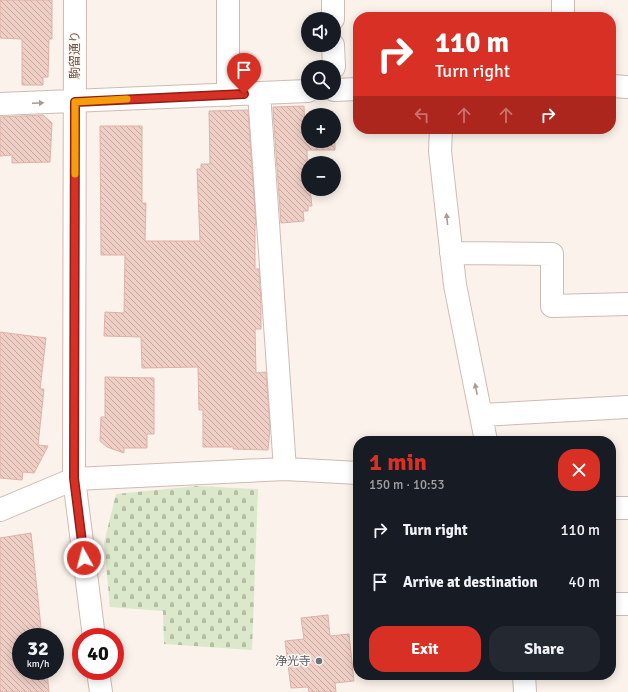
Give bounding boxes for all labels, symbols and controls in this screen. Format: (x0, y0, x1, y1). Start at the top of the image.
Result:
map controls (301, 12, 341, 196)
button: sound (301, 12, 341, 52)
text: 110 m (435, 26, 509, 60)
icon: right (369, 28, 421, 80)
street label: 駒留通り (68, 31, 83, 79)
pin (227, 53, 261, 94)
icon: arrive (233, 59, 255, 81)
button: search (301, 60, 341, 100)
text: Turn right (435, 60, 510, 82)
one-way arrow (32, 99, 44, 106)
icon: left (411, 104, 433, 126)
icon: ahead (453, 104, 475, 126)
icon: ahead (495, 104, 517, 126)
icon: right (537, 104, 559, 126)
button: + (301, 108, 341, 148)
button: − (301, 156, 341, 196)
one-way arrow (444, 213, 451, 226)
one-way arrow (472, 383, 478, 395)
text: 1 min (369, 447, 427, 477)
button: close (558, 449, 600, 491)
text: 150 m · 10:53 (369, 477, 445, 493)
icon: right (369, 519, 391, 541)
text: Turn right (403, 521, 468, 539)
text: 110 m (560, 521, 600, 539)
position arrow (63, 537, 105, 579)
icon: arrive (369, 571, 391, 593)
text: Arrive at destination (403, 573, 538, 591)
text: 40 m (569, 573, 600, 591)
button: Exit (369, 626, 481, 672)
button: Share (489, 626, 600, 672)
speed limit sign: 40 (72, 628, 124, 680)
text: 32 (27, 636, 49, 661)
place label: 浄光寺 (275, 654, 311, 669)
marker: 浄光寺 (314, 656, 324, 666)
text: km/h (27, 658, 49, 670)

